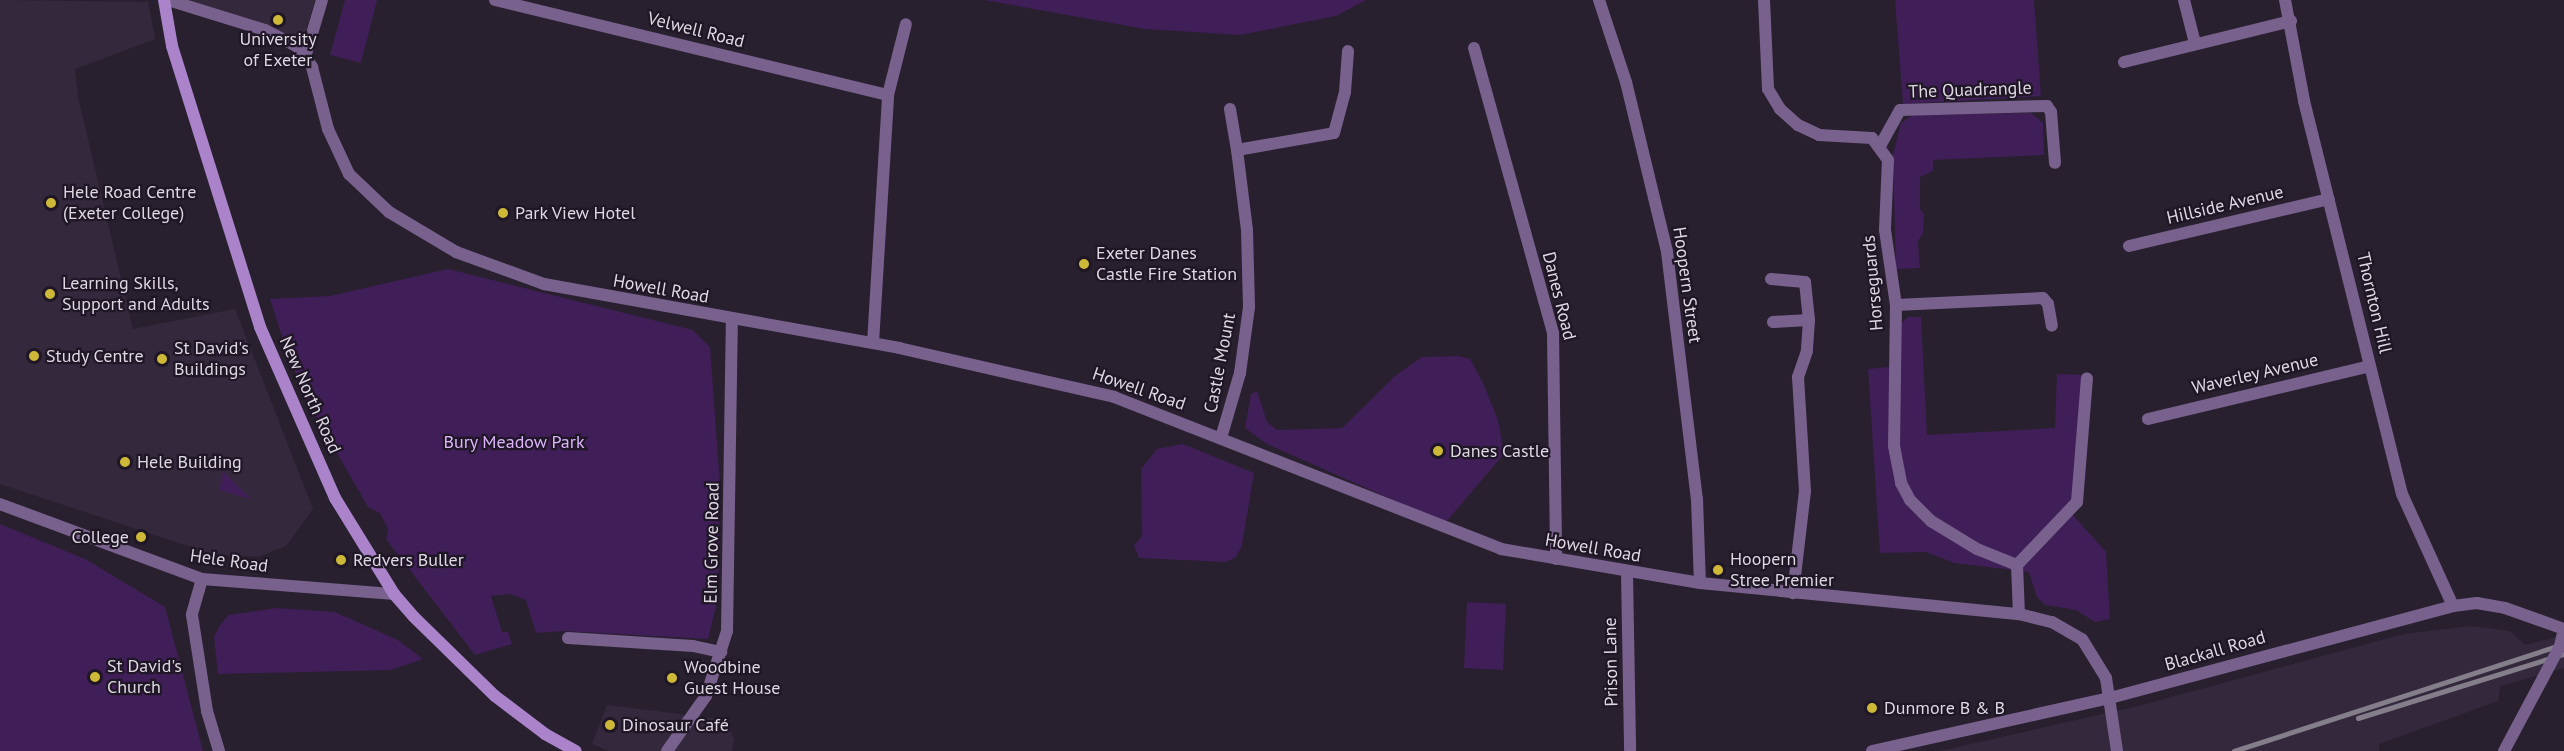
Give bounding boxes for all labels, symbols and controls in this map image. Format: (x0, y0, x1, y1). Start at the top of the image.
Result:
street label: Velwell Road (645, 8, 747, 52)
marker: University of Exeter (271, 13, 285, 27)
place label: University of Exeter (239, 29, 317, 72)
street label: The Quadrangle (1908, 77, 2032, 103)
street label: Hillside Avenue (2164, 181, 2286, 229)
place label: Hele Road Centre (Exeter College) (63, 182, 196, 224)
marker: Hele Road Centre (Exeter College) (44, 196, 58, 210)
place label: Park View Hotel (515, 202, 637, 224)
marker: Park View Hotel (496, 206, 510, 220)
street label: Hoopern Street (1668, 226, 1706, 344)
street label: Horseguards (1858, 234, 1888, 332)
place label: Exeter Danes Castle Fire Station (1096, 243, 1237, 286)
street label: Danes Road (1538, 250, 1580, 342)
street label: Thornton Hill (2352, 250, 2396, 356)
marker: Exeter Danes Castle Fire Station (1077, 257, 1091, 271)
street label: Howell Road (611, 270, 711, 308)
place label: Learning Skills, Support and Adults (62, 273, 210, 316)
marker: Learning Skills, Support and Adults (43, 287, 57, 301)
street label: Castle Mount (1200, 311, 1240, 415)
street label: New North Road (274, 333, 346, 457)
place label: St David's Buildings (174, 338, 249, 380)
place label: Study Centre (46, 345, 144, 367)
marker: Study Centre (27, 349, 41, 363)
street label: Waverley Avenue (2189, 349, 2321, 399)
marker: St David's Buildings (155, 352, 169, 366)
street label: Howell Road (1090, 363, 1188, 415)
park label: Bury Meadow Park (443, 431, 585, 453)
place label: Danes Castle (1450, 440, 1549, 462)
marker: Danes Castle (1431, 444, 1445, 458)
place label: Hele Building (137, 451, 242, 473)
marker: Hele Building (118, 455, 132, 469)
street label: Elm Grove Road (700, 482, 724, 604)
place label: College (71, 526, 129, 548)
street label: Howell Road (1543, 529, 1643, 567)
marker: College (134, 530, 148, 544)
street label: Hele Road (189, 545, 269, 577)
place label: Redvers Buller (353, 549, 464, 571)
place label: Hoopern Stree Premier (1730, 549, 1834, 592)
marker: Redvers Buller (334, 553, 348, 567)
marker: Hoopern Stree Premier (1711, 563, 1725, 577)
street label: Prison Lane (1599, 617, 1623, 707)
street label: Blackall Road (2162, 626, 2268, 676)
place label: St David's Church (107, 656, 182, 698)
place label: Woodbine Guest House (684, 657, 781, 700)
marker: St David's Church (88, 670, 102, 684)
marker: Woodbine Guest House (665, 671, 679, 685)
place label: Dunmore B & B (1884, 697, 2005, 719)
marker: Dunmore B & B (1865, 701, 1879, 715)
place label: Dinosaur Café (622, 714, 729, 736)
marker: Dinosaur Café (603, 718, 617, 732)

